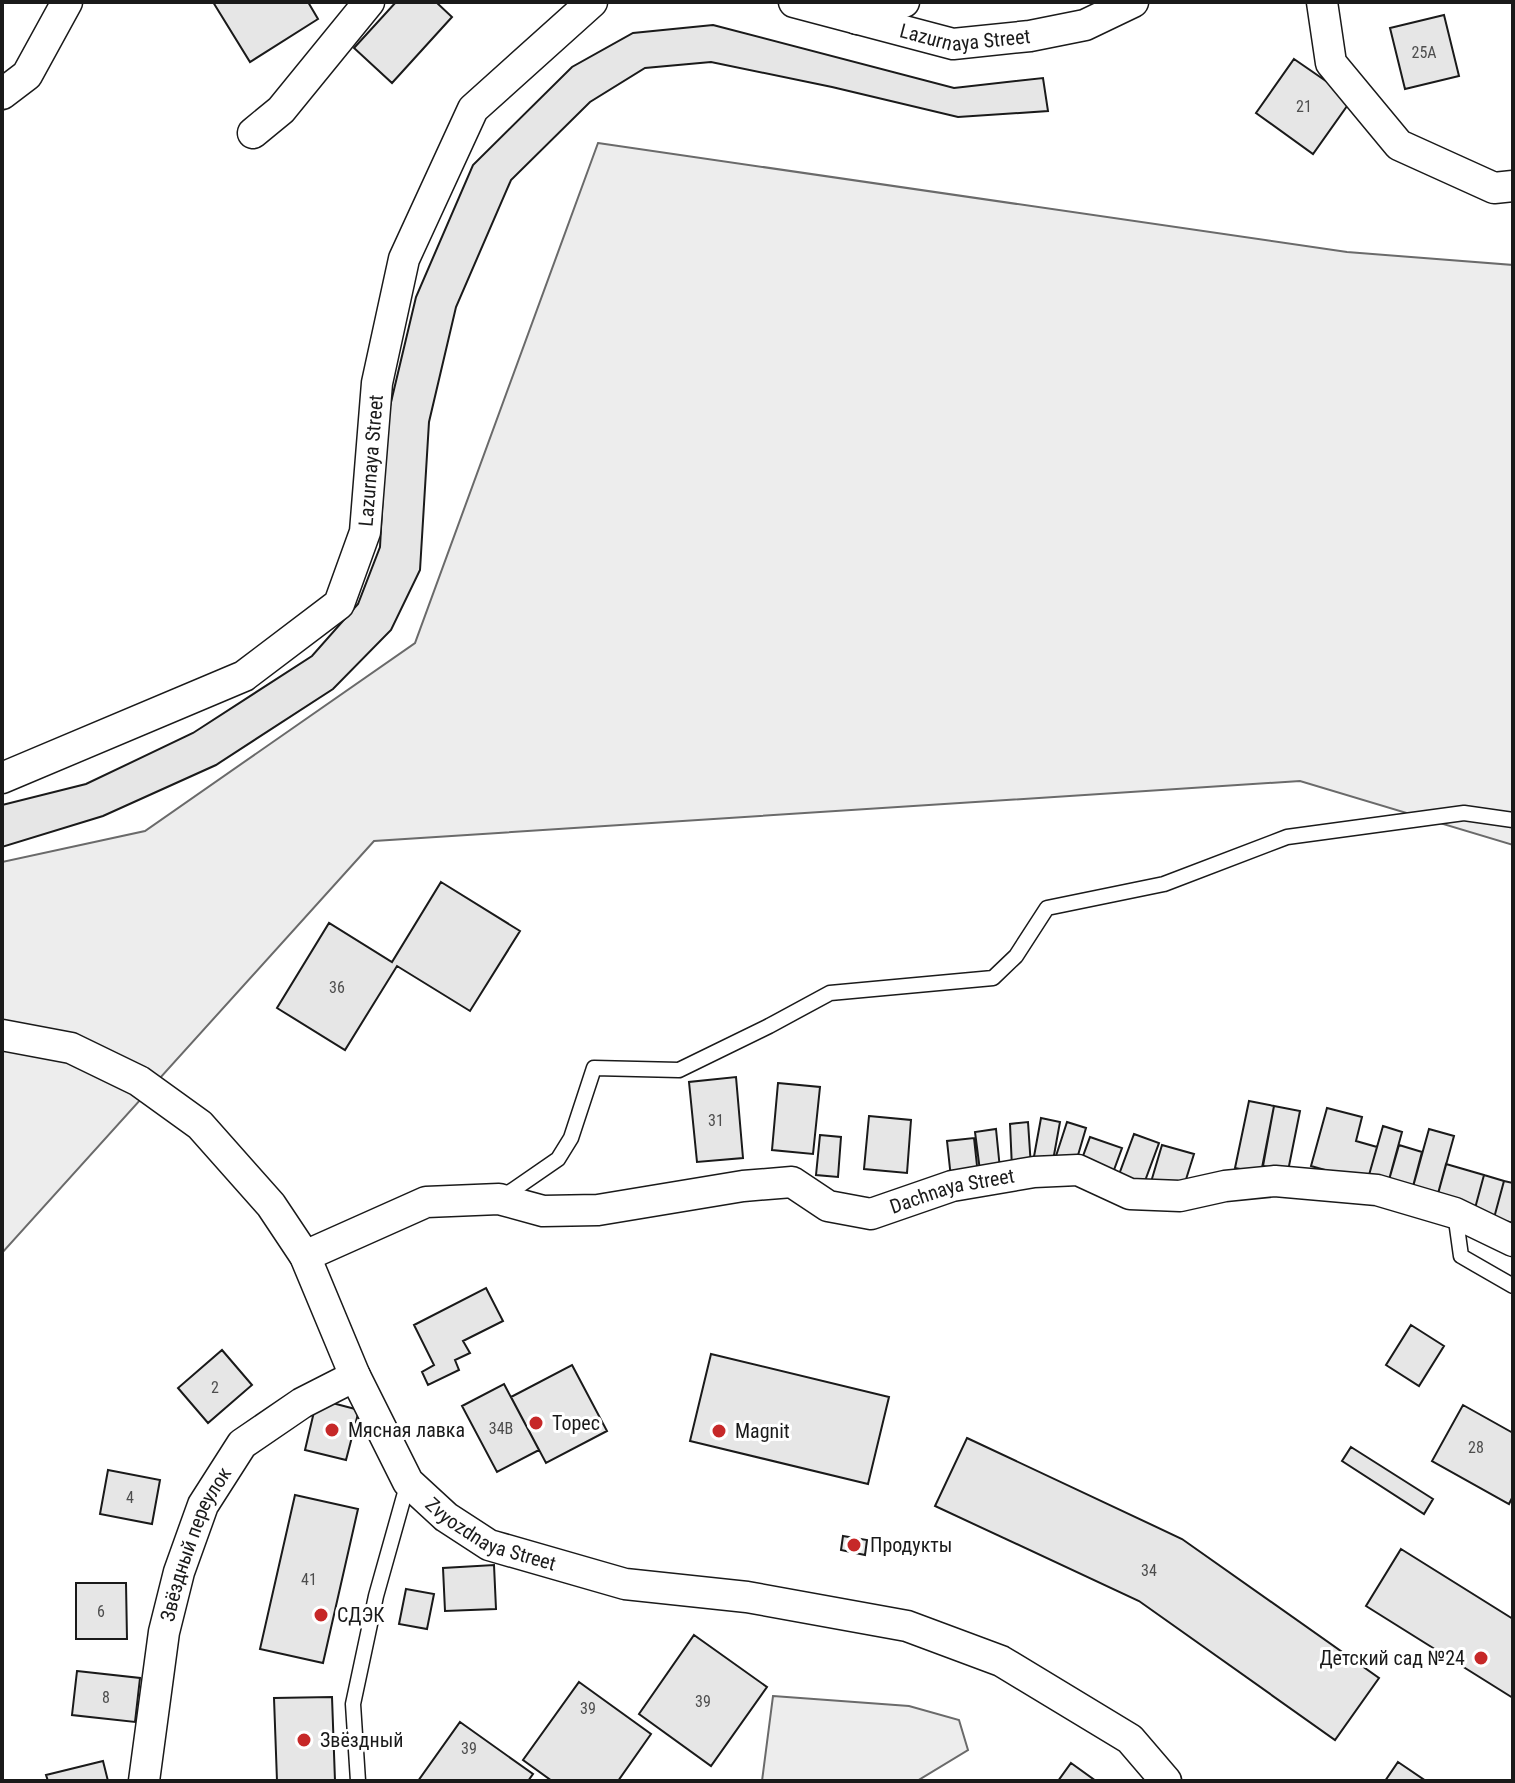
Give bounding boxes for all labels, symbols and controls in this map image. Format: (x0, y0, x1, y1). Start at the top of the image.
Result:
street label: Lazurnaya Street (897, 18, 1031, 56)
house number: 25А (1411, 43, 1437, 62)
house number: 21 (1296, 97, 1312, 116)
street label: Lazurnaya Street (353, 394, 388, 527)
house number: 36 (329, 978, 345, 997)
house number: 31 (708, 1111, 724, 1130)
street label: Dachnaya Street (886, 1164, 1016, 1219)
house number: 2 (211, 1378, 219, 1397)
place label: Торес (552, 1411, 600, 1435)
marker: Торес (527, 1414, 545, 1432)
place label: Мясная лавка (348, 1418, 465, 1442)
house number: 34В (489, 1419, 513, 1438)
place label: Magnit (735, 1419, 790, 1443)
marker: Мясная лавка (323, 1421, 341, 1439)
marker: Magnit (710, 1422, 728, 1440)
house number: 28 (1468, 1438, 1484, 1457)
street label: Звёздный переулок (155, 1462, 236, 1624)
house number: 4 (126, 1488, 134, 1507)
street label: Zvyozdnaya Street (421, 1492, 559, 1576)
place label: Продукты (870, 1533, 952, 1557)
marker: Продукты (845, 1536, 863, 1554)
house number: 34 (1141, 1561, 1157, 1580)
house number: 41 (301, 1570, 317, 1589)
house number: 6 (97, 1602, 105, 1621)
place label: СДЭК (337, 1603, 385, 1627)
marker: СДЭК (312, 1606, 330, 1624)
place label: Детский сад №24 (1319, 1646, 1465, 1670)
marker: Детский сад №24 (1472, 1649, 1490, 1667)
house number: 8 (102, 1688, 110, 1707)
house number: 39 (695, 1692, 711, 1711)
house number: 39 (580, 1699, 596, 1718)
place label: Звёздный (320, 1728, 403, 1752)
marker: Звёздный (295, 1731, 313, 1749)
house number: 39 (461, 1739, 477, 1758)

